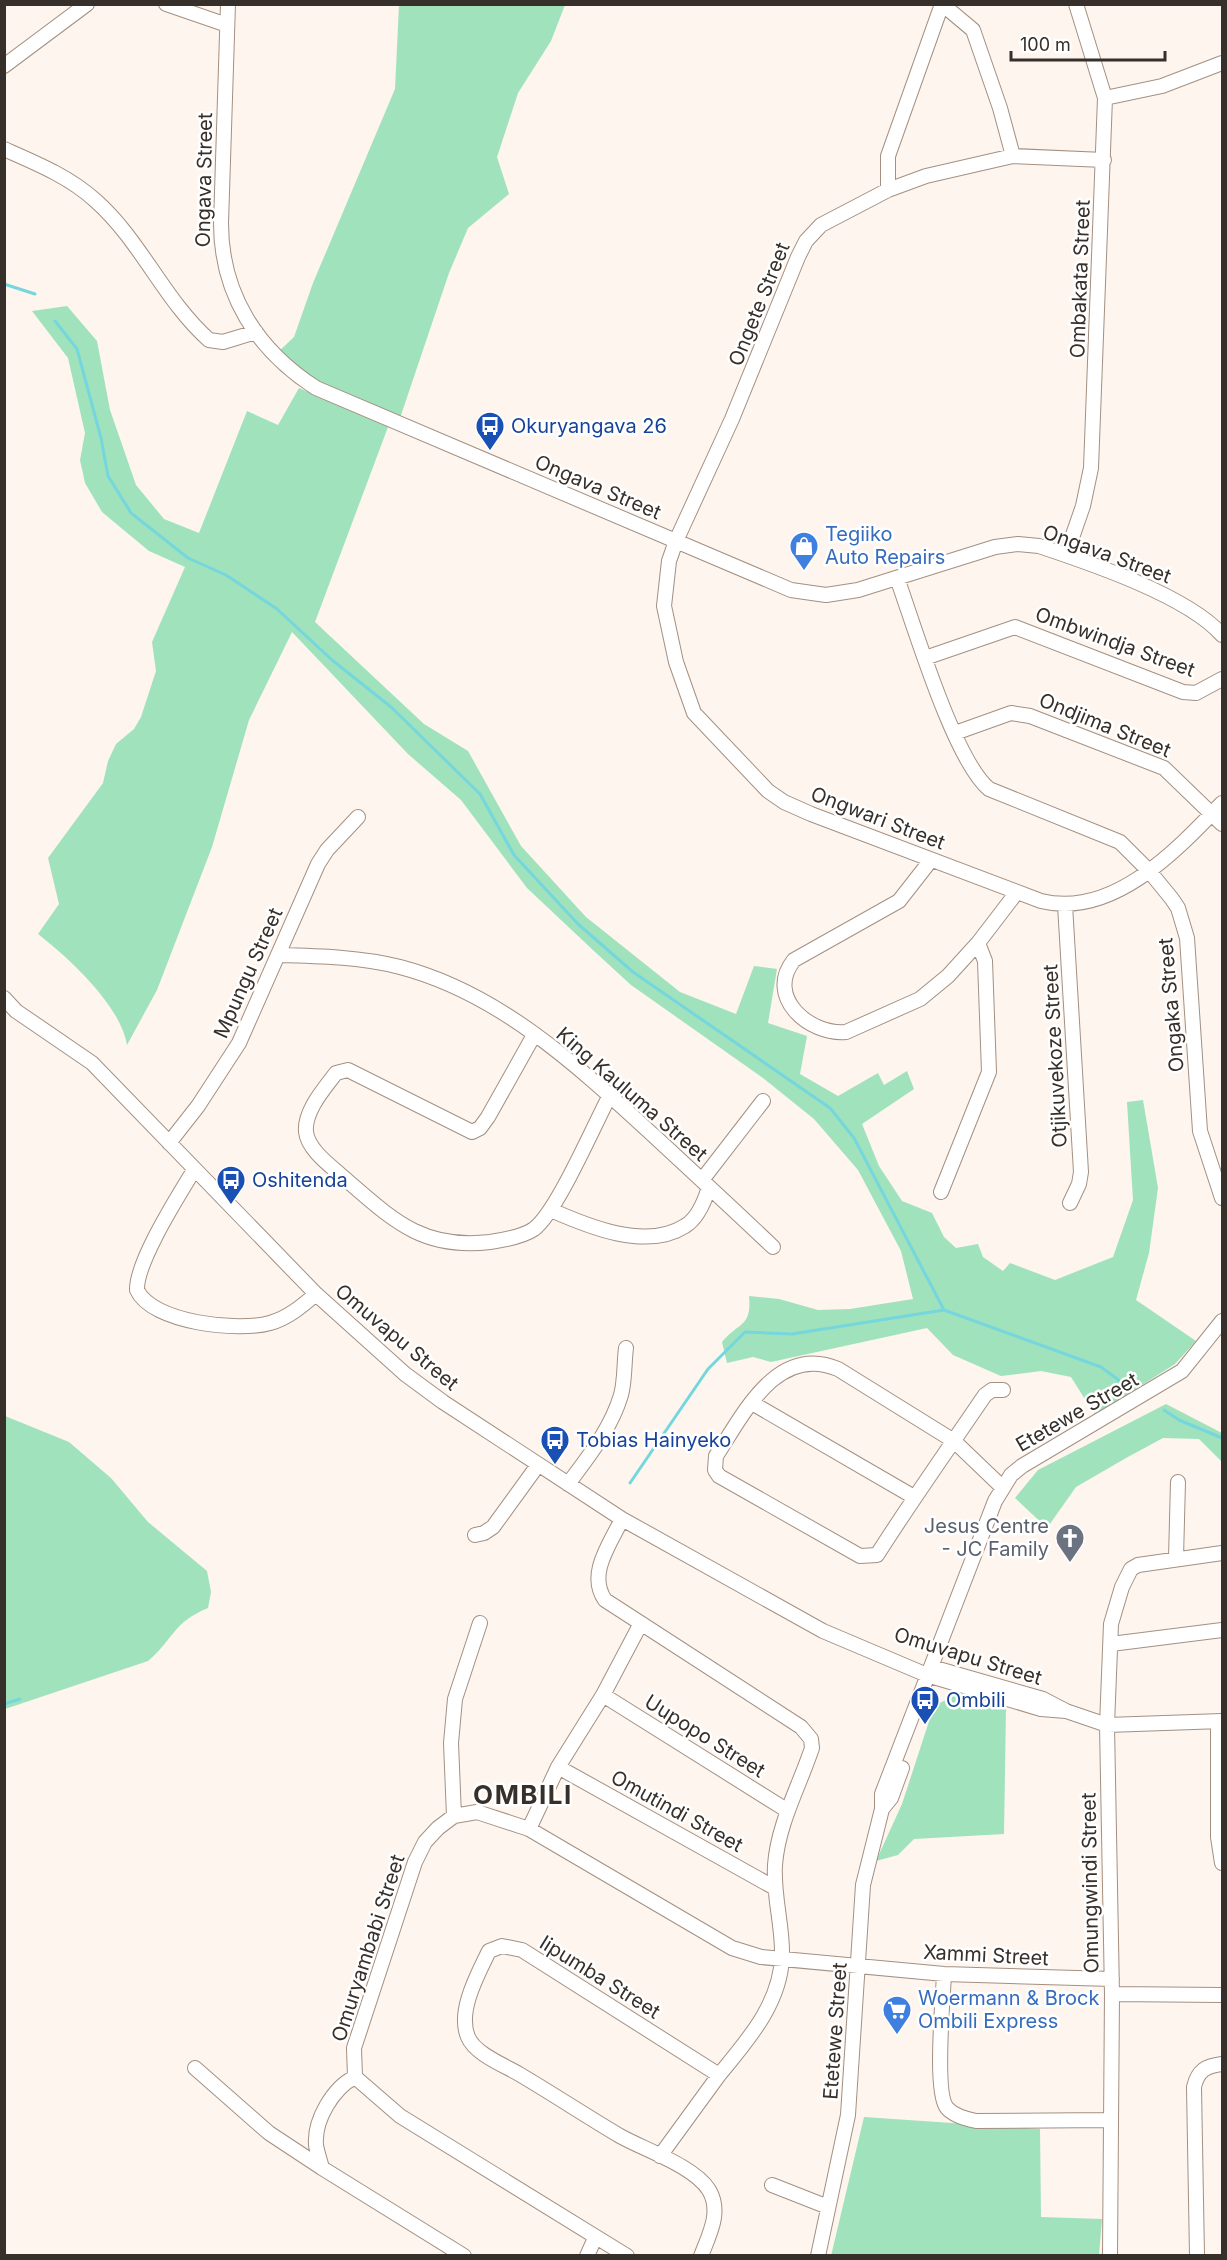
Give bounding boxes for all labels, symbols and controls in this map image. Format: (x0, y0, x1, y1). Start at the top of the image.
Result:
scale bar (1011, 24, 1166, 62)
text: 100 m (1020, 34, 1071, 55)
street label: Ongava Street (191, 112, 217, 248)
street label: Ombakata Street (1065, 199, 1095, 359)
street label: Ongete Street (723, 238, 795, 369)
bus stop icon: Okuryangava 26 (474, 410, 506, 452)
place label: Okuryangava 26 (511, 414, 667, 438)
street label: Ongava Street (531, 450, 665, 525)
street label: Ongava Street (1040, 520, 1175, 588)
place label: Tegiiko Auto Repairs (825, 522, 945, 569)
shop icon: Tegiiko Auto Repairs (788, 530, 820, 572)
street label: Ombwindja Street (1032, 602, 1199, 682)
street label: Ondjima Street (1036, 688, 1175, 762)
street label: Ongwari Street (808, 781, 949, 855)
street label: Mpungu Street (209, 904, 288, 1042)
street label: Ongaka Street (1153, 936, 1189, 1073)
street label: Otjikuvekoze Street (1038, 963, 1072, 1148)
street label: King Kauluma Street (552, 1022, 713, 1166)
bus stop icon: Oshitenda (215, 1164, 247, 1206)
place label: Oshitenda (252, 1168, 348, 1192)
street label: Omuvapu Street (331, 1279, 464, 1396)
street label: Etetewe Street (1012, 1367, 1143, 1457)
bus stop icon: Tobias Hainyeko (539, 1424, 571, 1466)
place label: Tobias Hainyeko (576, 1428, 731, 1452)
place label: Jesus Centre - JC Family (924, 1514, 1049, 1561)
church icon: Jesus Centre - JC Family (1054, 1522, 1086, 1564)
street label: Omuvapu Street (891, 1622, 1045, 1690)
bus stop icon: Ombili (909, 1684, 941, 1726)
place label: Ombili (946, 1688, 1006, 1712)
street label: Uupopo Street (640, 1689, 770, 1783)
street label: Omutindi Street (607, 1765, 747, 1857)
district label: OMBILI (473, 1779, 573, 1810)
street label: Omungwindi Street (1076, 1792, 1104, 1974)
street label: Omuryambabi Street (326, 1851, 410, 2045)
street label: Iipumba Street (535, 1930, 665, 2024)
street label: Xammi Street (923, 1940, 1050, 1970)
street label: Etetewe Street (818, 1961, 852, 2100)
place label: Woermann & Brock Ombili Express (918, 1986, 1099, 2033)
supermarket icon: Woermann & Brock Ombili Express (881, 1994, 913, 2036)

